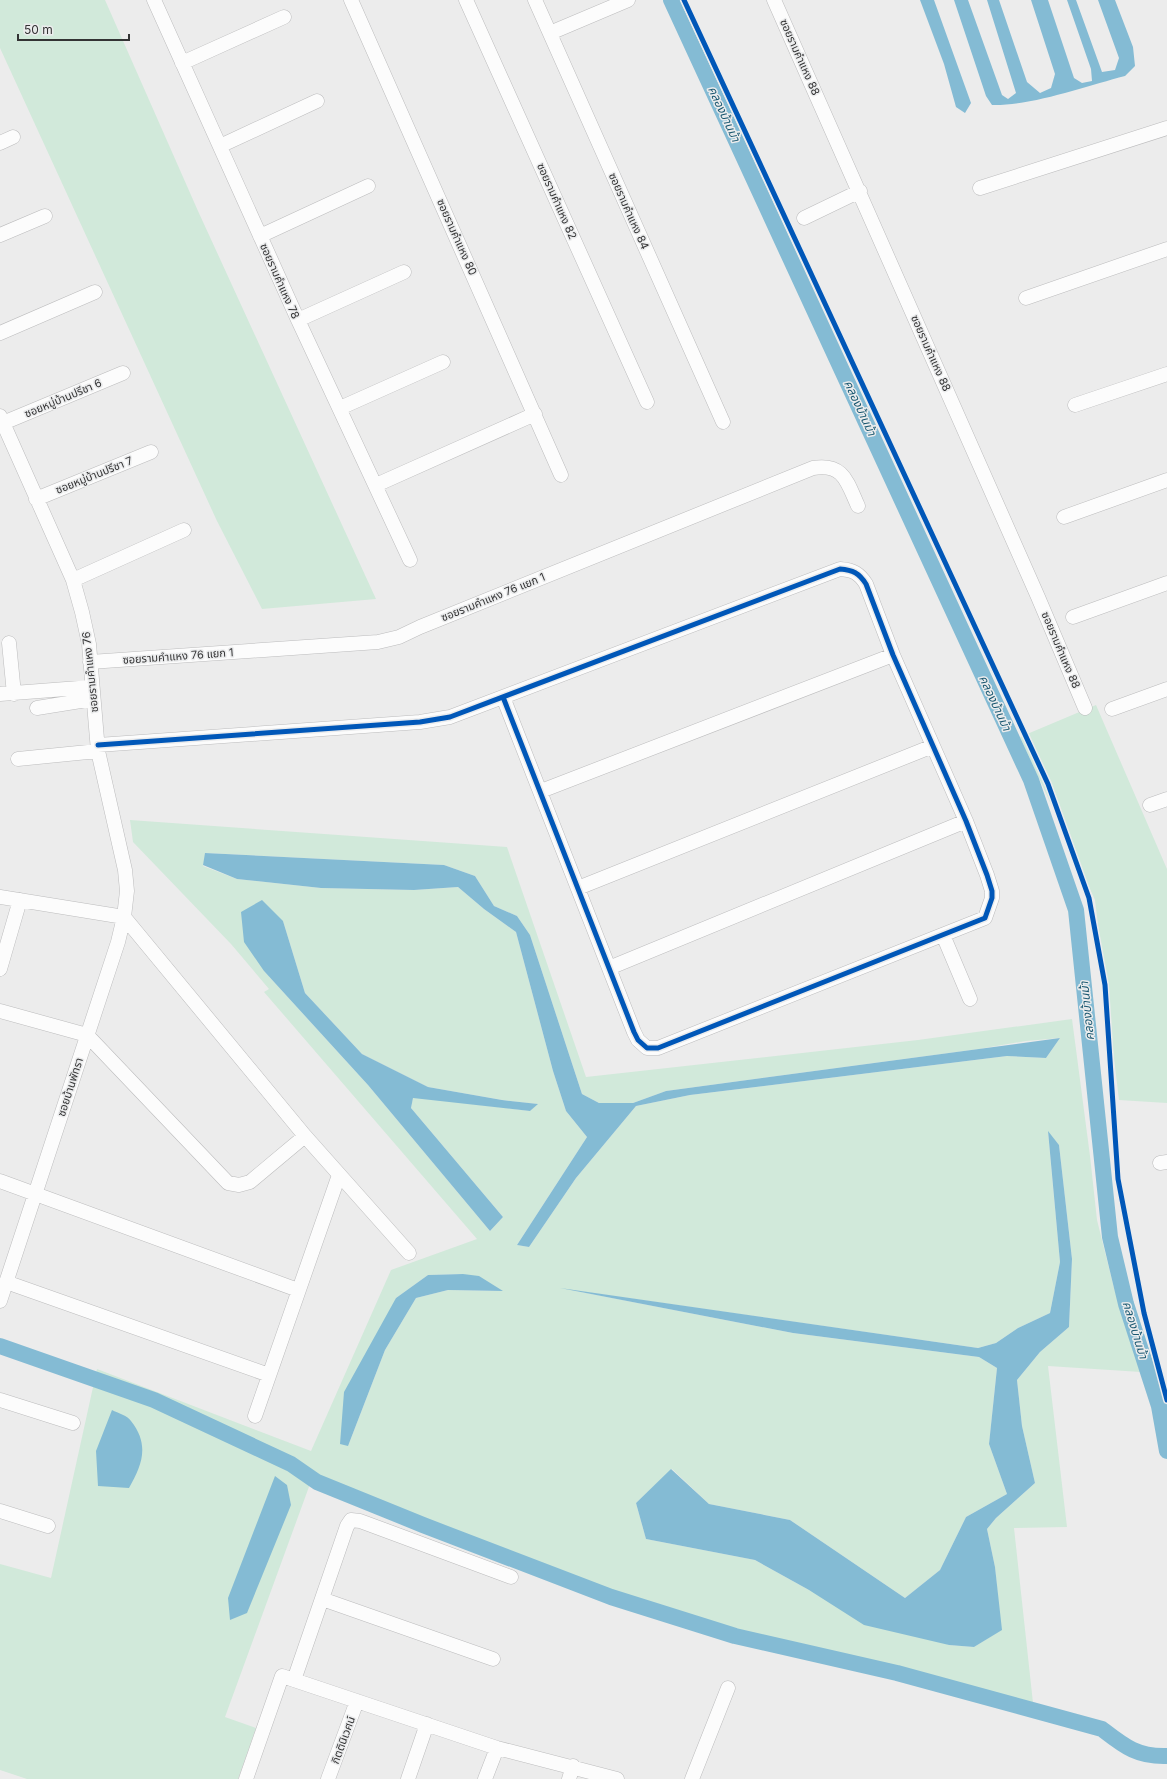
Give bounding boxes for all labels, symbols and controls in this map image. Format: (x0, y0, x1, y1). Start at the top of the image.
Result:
scale bar (18, 16, 129, 42)
street label: ซอยรามคำแหง 88 (777, 17, 823, 98)
text: 50 m (24, 22, 53, 37)
water label: คลองบ้านม้า (705, 84, 744, 145)
street label: ซอยรามคำแหง 82 (534, 161, 580, 241)
street label: ซอยรามคำแหง 84 (606, 171, 652, 251)
street label: ซอยรามคำแหง 80 (434, 197, 480, 277)
street label: ซอยรามคำแหง 78 (257, 241, 303, 321)
street label: ซอยรามคำแหง 88 (908, 313, 954, 394)
street label: ซอยหมู่บ้านปรีชา 6 (22, 375, 104, 421)
water label: คลองบ้านม้า (841, 378, 880, 439)
street label: ซอยหมู่บ้านปรีชา 7 (53, 453, 135, 497)
street label: ซอยรามคำแหง 76 แยก 1 (439, 570, 547, 624)
street label: ซอยรามคำแหง 88 (1039, 609, 1084, 691)
street label: ซอยรามคำแหง 76 (79, 631, 101, 713)
street label: ซอยรามคำแหง 76 แยก 1 (122, 645, 234, 667)
water label: คลองบ้านม้า (976, 673, 1015, 734)
water label: คลองบ้านม้า (1076, 980, 1097, 1041)
street label: ซอยบ้านพัทรา (54, 1056, 86, 1118)
water label: คลองบ้านม้า (1120, 1299, 1152, 1361)
street label: กิตตินิเวศน์ (328, 1714, 358, 1766)

